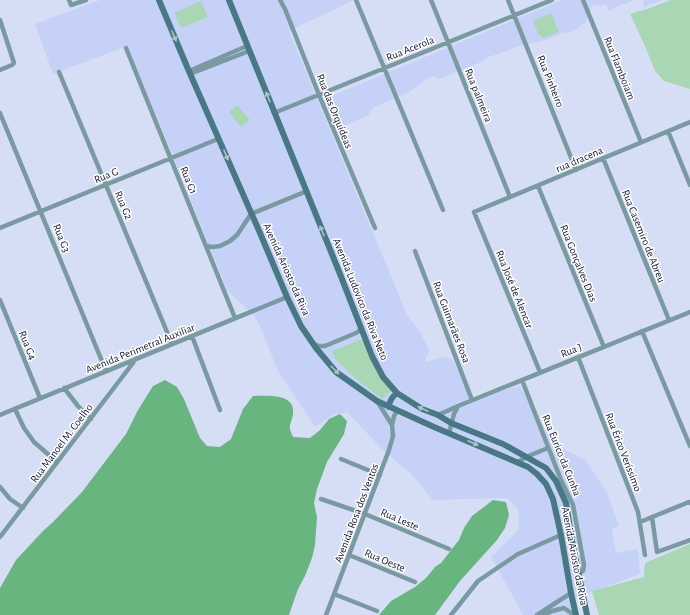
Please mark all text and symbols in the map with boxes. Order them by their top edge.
one-way arrow [171,30,177,42]
street label: Rua Acerola [385,34,436,63]
street label: Rua Flamboiam [602,35,637,102]
street label: Rua Pinheiro [535,54,566,109]
street label: Rua palmeira [463,67,494,124]
street label: Rua das Orquídeas [315,72,355,150]
one-way arrow [265,92,271,103]
street label: rua dracena [554,145,605,174]
one-way arrow [223,150,229,162]
street label: Rua G1 [178,165,199,196]
street label: Rua G [93,166,120,185]
street label: Rua Casemiro de Abreu [620,188,667,285]
street label: Rua G2 [113,189,134,221]
street label: Avenida Ariosto da Riva [261,221,312,317]
street label: Rua G3 [51,222,72,254]
street label: Rua Gonçalves Dias [558,223,599,303]
one-way arrow [319,224,325,236]
street label: Avenida Ludovico da Riva Neto [331,237,390,362]
street label: Rua José de Alencar [494,249,535,330]
street label: Rua Guimarães Rosa [431,280,472,365]
street label: Avenida Perimetral Auxiliar [84,321,197,375]
street label: Rua G4 [17,329,38,361]
street label: Rua J [559,341,583,360]
one-way arrow [330,365,340,374]
street label: Rua Manoel M. Coelho [28,402,95,485]
one-way arrow [417,406,429,412]
street label: Rua Érico Veríssimo [603,411,645,493]
street label: Rua Eurico da Cunha [540,413,583,497]
one-way arrow [468,441,480,447]
street label: Avenida Rosa dos Ventos [333,462,380,564]
street label: Avenida Ariosto da Riva [560,506,589,606]
street label: Rua Leste [379,507,421,532]
street label: Rua Oeste [363,547,407,574]

